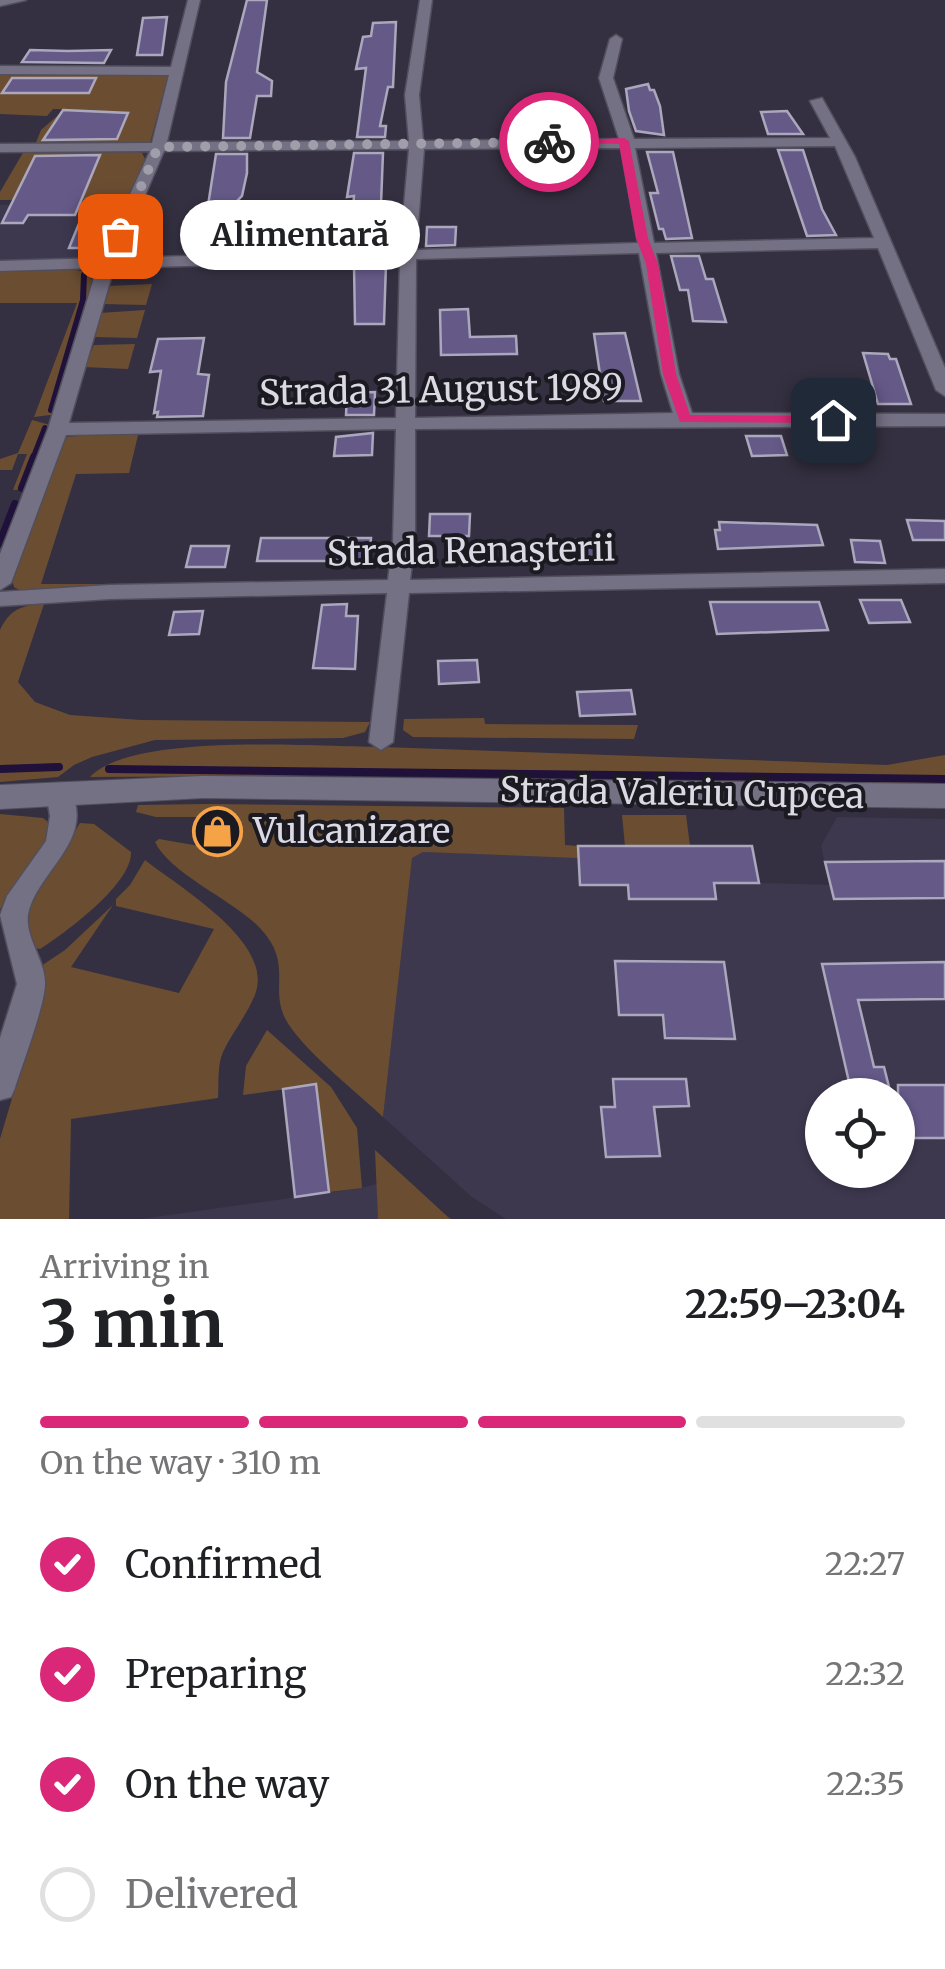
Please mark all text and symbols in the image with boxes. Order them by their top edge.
courier [499,92,599,192]
icon: bike [522,115,577,170]
pin [78,194,163,279]
callout: Alimentară [180,201,420,271]
icon: bag [93,209,148,264]
text: Alimentară [211,215,389,255]
street label: Strada 31 August 1989 [259,365,623,415]
pin [791,378,876,463]
icon: home [806,393,861,448]
street label: Strada Renaşterii [326,526,616,576]
street label: Strada Valeriu Cupcea [499,768,865,818]
shop icon: Vulcanizare [192,805,244,857]
place label: Vulcanizare [252,809,450,853]
map controls [805,1078,915,1188]
button: locate [805,1078,915,1188]
text: Arriving in [40,1247,209,1287]
text: 22:59–23:04 [685,1281,905,1328]
text: 3 min [40,1283,224,1365]
text: On the way · 310 m [40,1443,321,1483]
icon: check [40,1537,95,1592]
text: Confirmed [125,1541,322,1588]
text: 22:27 [825,1544,905,1584]
icon: check [40,1647,95,1702]
text: Preparing [125,1651,307,1698]
text: 22:32 [825,1654,905,1694]
icon: check [40,1757,95,1812]
text: On the way [125,1761,329,1808]
text: 22:35 [826,1764,905,1804]
text: Delivered [125,1871,298,1918]

